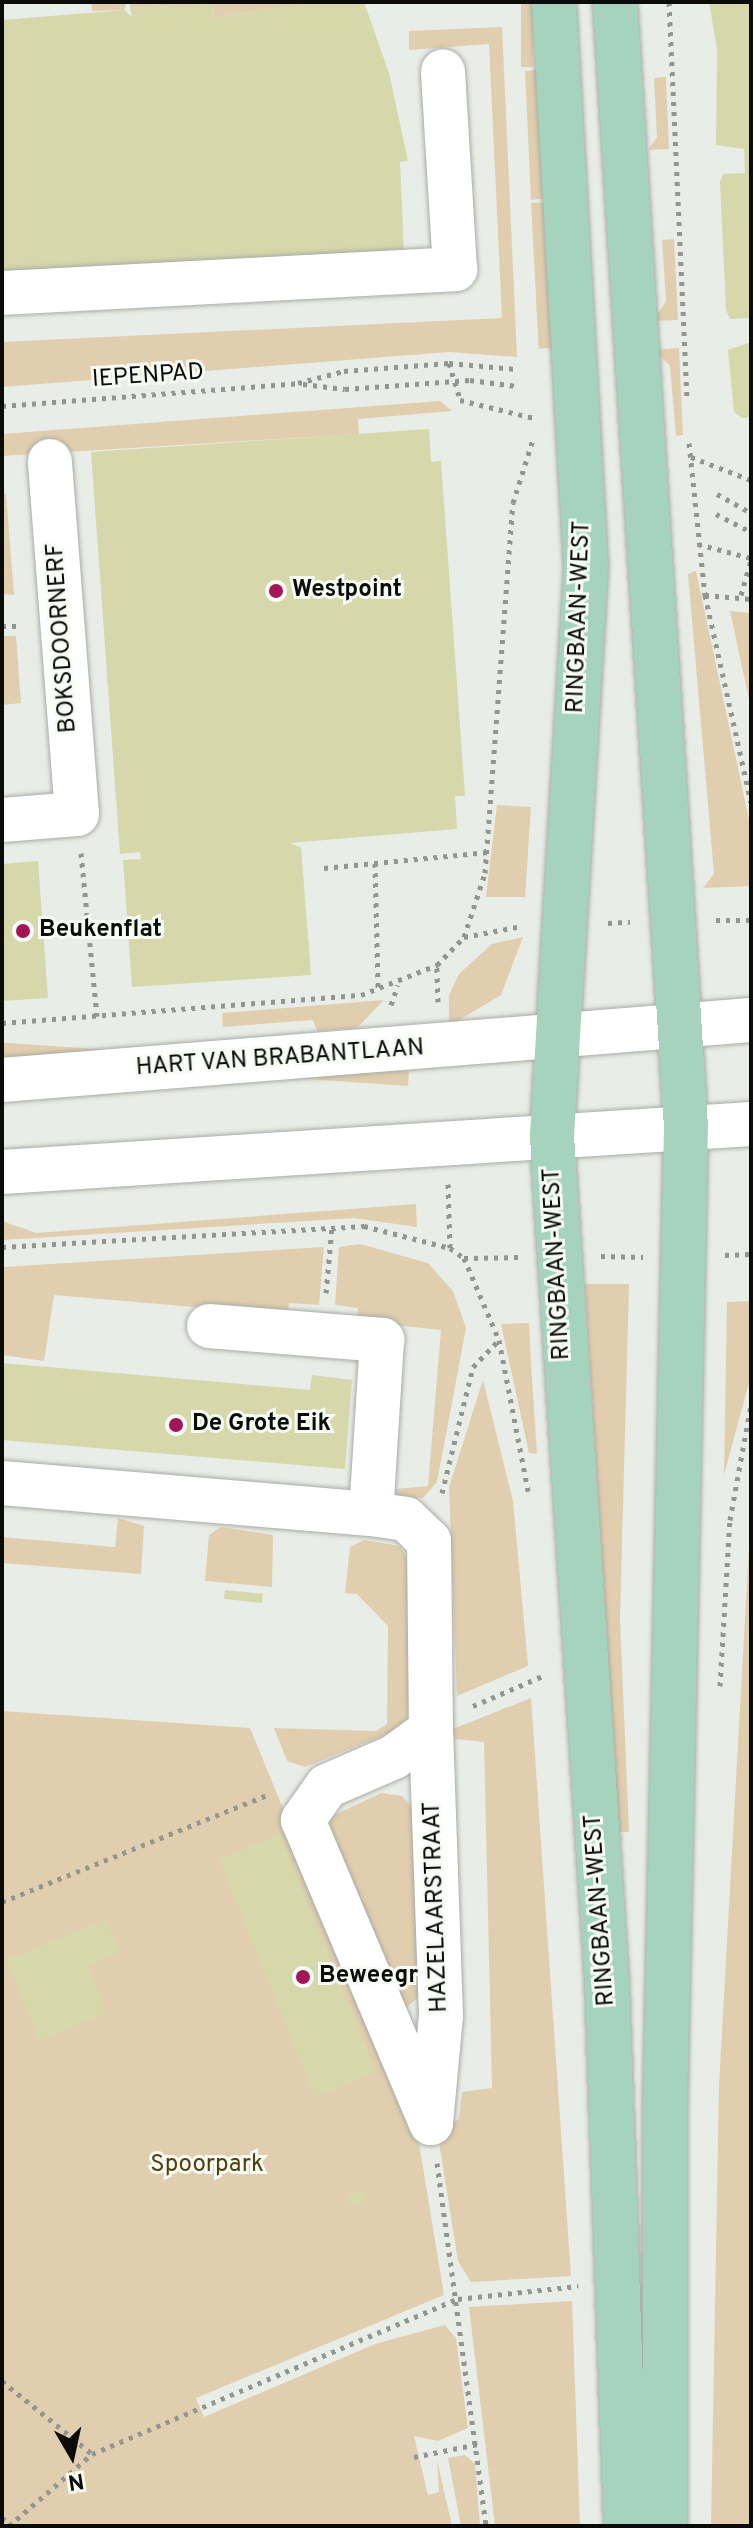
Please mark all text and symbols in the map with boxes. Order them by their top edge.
street label: IEPENPAD [91,359,205,395]
street label: RINGBAAN-WEST [562,520,598,714]
street label: BOKSDOORNERF [42,542,84,734]
place label: Westpoint [292,577,402,605]
marker: Westpoint [267,582,285,600]
place label: Beukenflat [39,917,162,945]
marker: Beukenflat [14,922,32,940]
street label: HART VAN BRABANTLAAN [134,1034,426,1084]
street label: RINGBAAN-WEST [539,1167,577,1361]
place label: De Grote Eik [192,1411,331,1439]
marker: De Grote Eik [167,1416,185,1434]
street label: HAZELAARSTRAAT [419,1801,455,2013]
street label: RINGBAAN-WEST [580,1813,622,2007]
place label: Beweegr [319,1963,418,1991]
marker: Beweegr [294,1968,312,1986]
park label: Spoorpark [150,2152,264,2180]
north arrow [32,2416,112,2496]
text: N [66,2466,86,2495]

